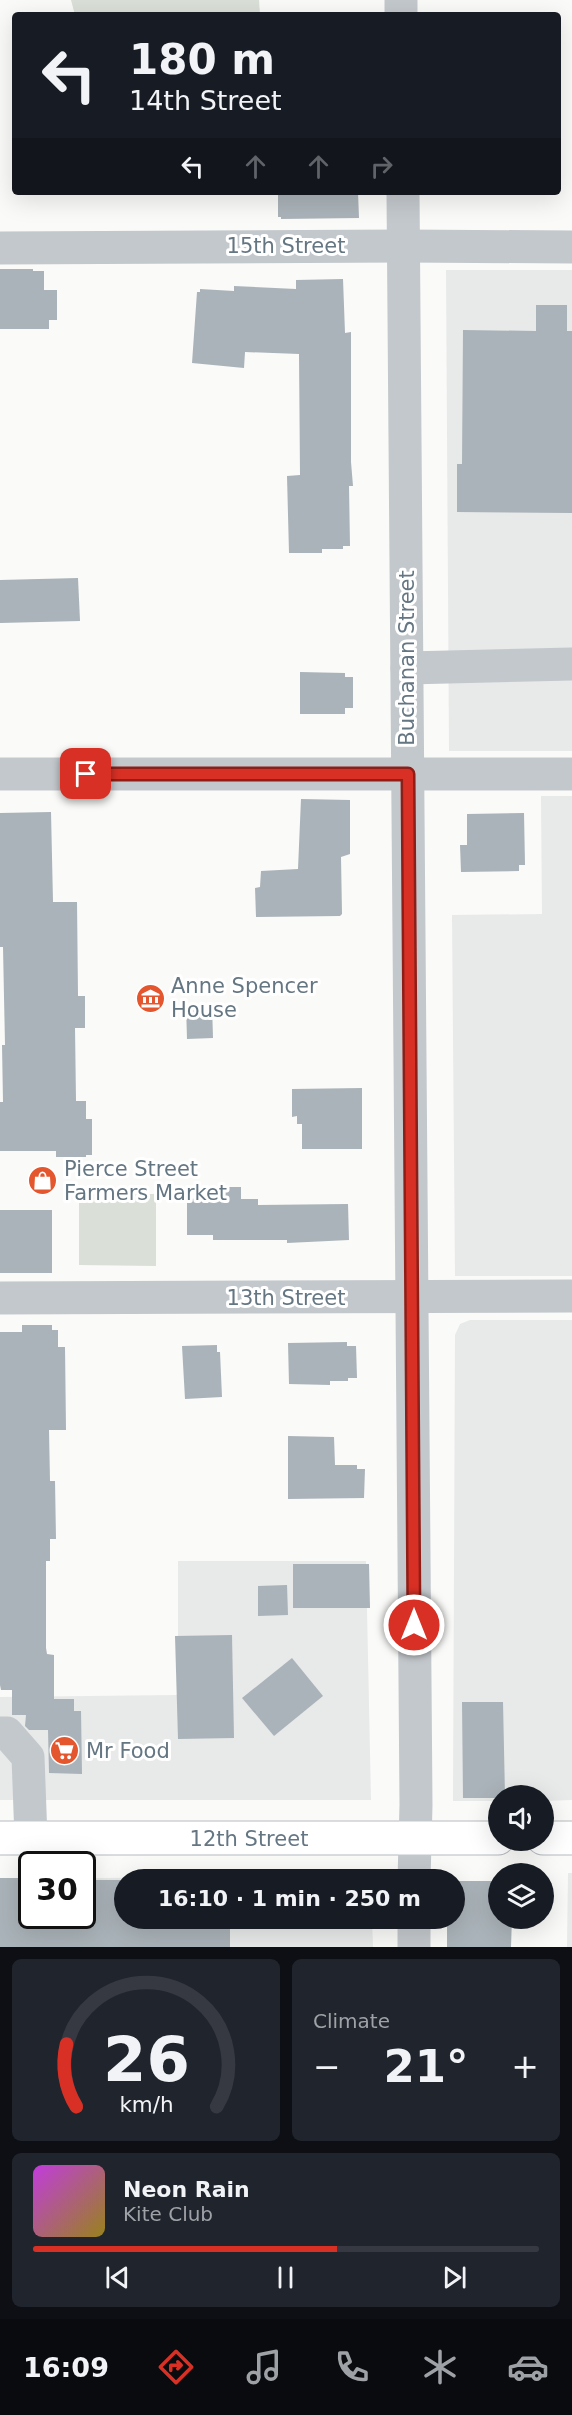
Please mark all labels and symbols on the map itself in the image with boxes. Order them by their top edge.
street label: 15th Street [227,234,345,258]
street label: Buchanan Street [395,570,419,746]
pin [60,748,111,799]
place label: Anne Spencer House [171,974,318,1022]
museum icon: Anne Spencer House [134,982,166,1014]
place label: Pierce Street Farmers Market [64,1157,227,1205]
shop icon: Pierce Street Farmers Market [27,1165,59,1197]
street label: 13th Street [227,1286,345,1310]
position arrow [382,1593,446,1657]
supermarket icon: Mr Food [49,1735,81,1767]
place label: Mr Food [86,1739,170,1763]
street label: 12th Street [190,1827,308,1851]
speed limit sign: 30 [18,1851,96,1929]

